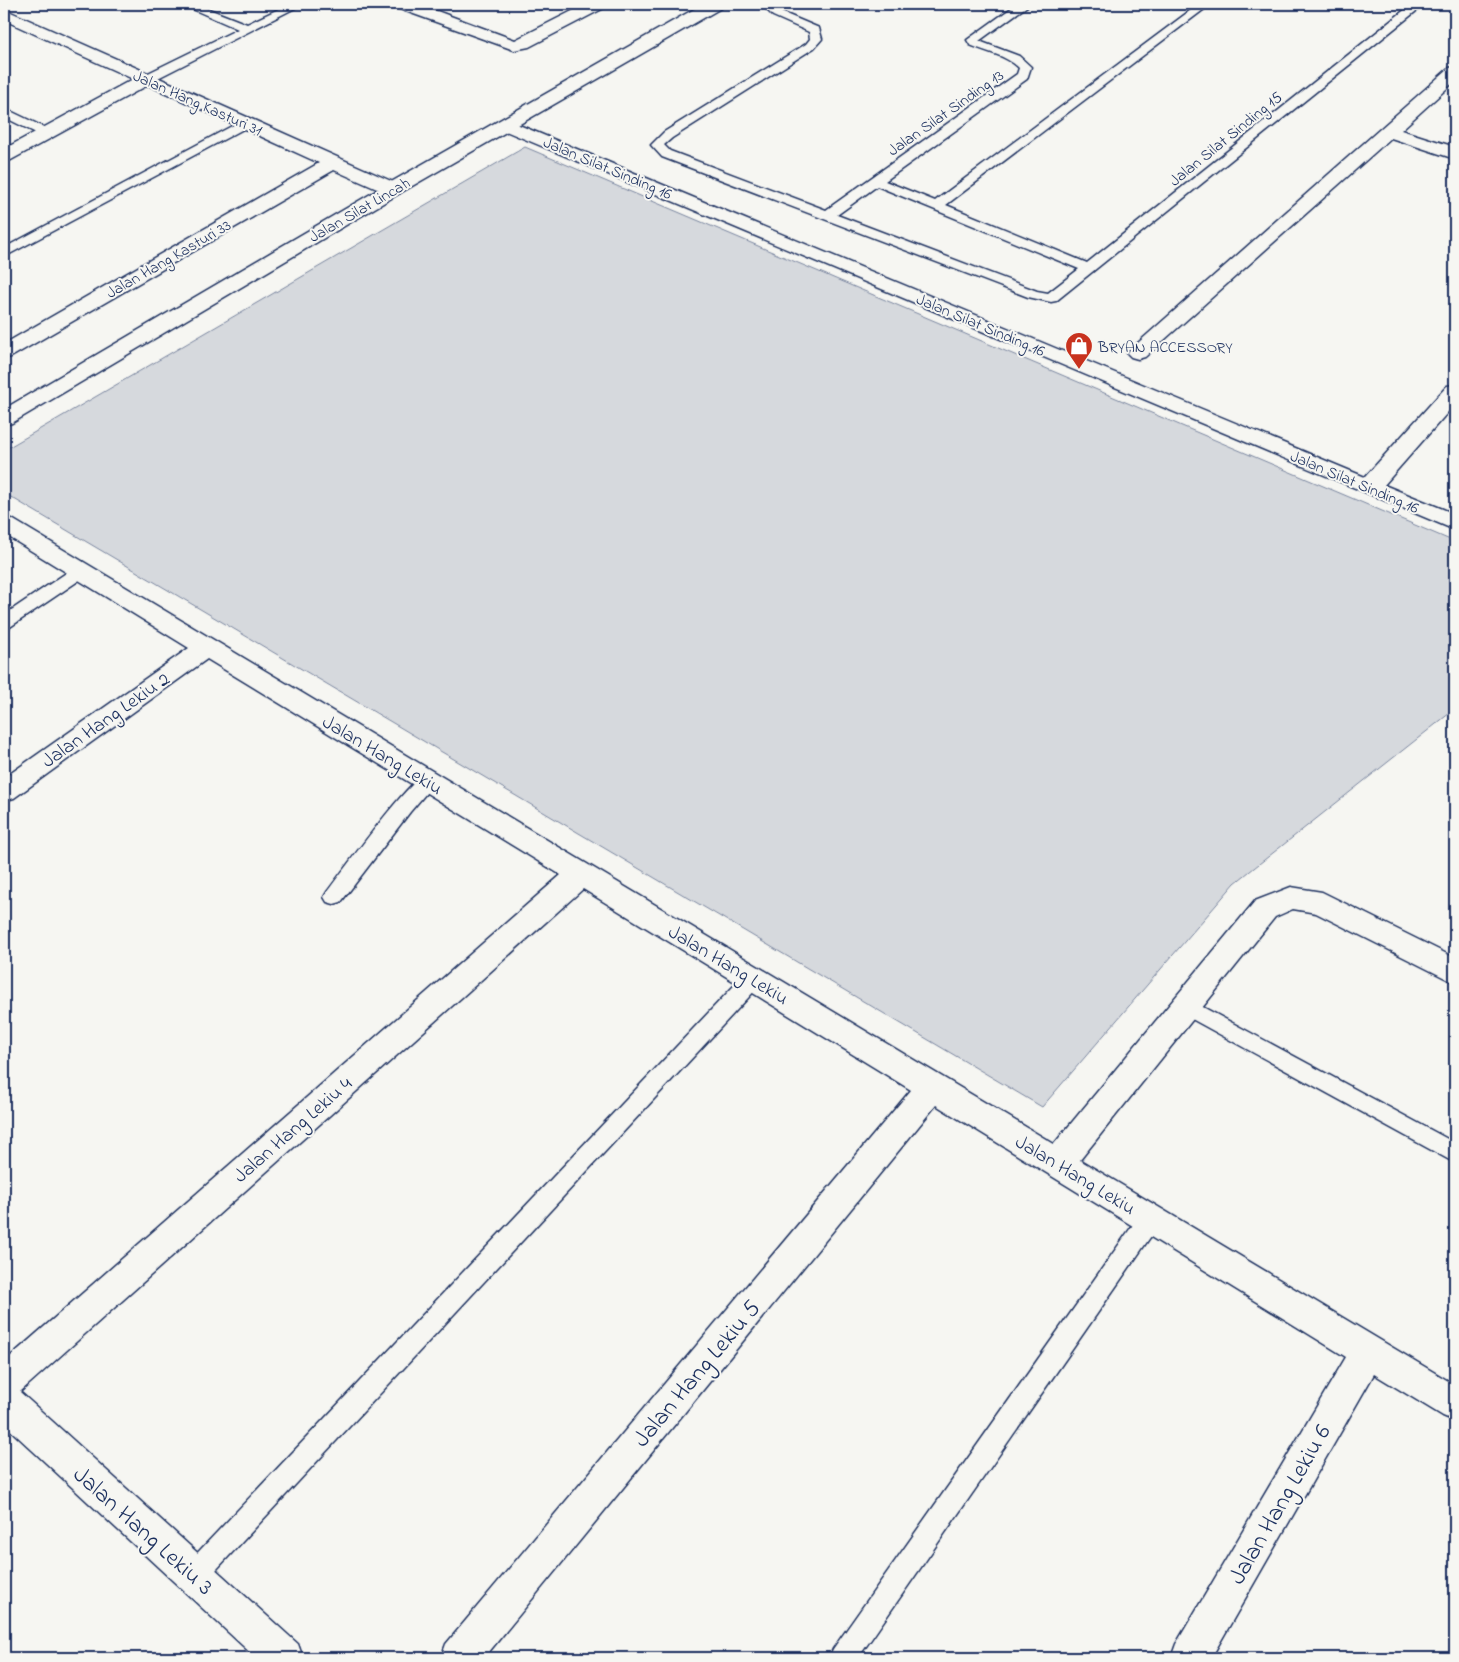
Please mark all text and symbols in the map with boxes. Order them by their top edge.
street label: Jalan Silat Sinding 13 [883,64,1009,163]
street label: Jalan Hang Kasturi 31 [129,65,266,143]
street label: Jalan Silat Sinding 15 [1164,86,1288,193]
street label: Jalan Silat Sinding 16 [539,131,675,207]
street label: Jalan Silat Lincah [305,172,415,250]
street label: Jalan Hang Kasturi 33 [102,214,236,305]
street label: Jalan Silat Sinding 16 [912,288,1048,364]
shop icon: BRYAN ACCESSORY [1064,331,1094,370]
place label: BRYAN ACCESSORY [1097,336,1233,360]
street label: Jalan Silat Sinding 16 [1286,445,1422,521]
street label: Jalan Hang Lekiu 2 [36,666,177,777]
street label: Jalan Hang Lekiu [315,709,447,804]
street label: Jalan Hang Lekiu [661,919,793,1014]
street label: Jalan Hang Lekiu 4 [228,1071,360,1192]
street label: Jalan Hang Lekiu [1008,1129,1140,1224]
street label: Jalan Hang Lekiu 5 [626,1293,770,1456]
street label: Jalan Hang Lekiu 6 [1221,1418,1341,1592]
street label: Jalan Hang Lekiu 3 [64,1459,221,1605]

